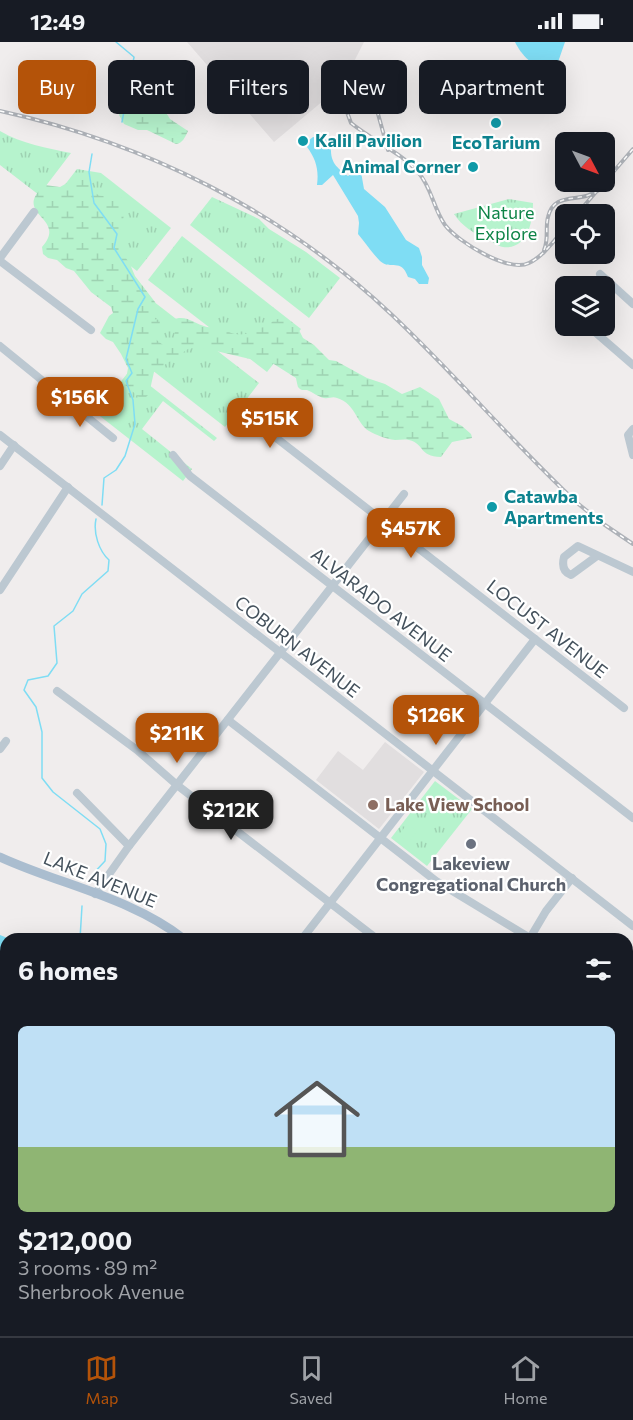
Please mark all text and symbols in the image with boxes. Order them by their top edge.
text: 12:49 [30,8,85,35]
chip: Buy [18,60,96,114]
chip: Rent [108,60,195,114]
chip: Filters [207,60,309,114]
chip: New [321,60,407,114]
chip: Apartment [419,60,566,114]
marker: EcoTarium [489,116,503,130]
place label: Kalil Pavilion [315,129,422,151]
place label: EcoTarium [452,131,540,153]
north arrow [555,132,615,192]
map controls [555,132,615,336]
marker: Kalil Pavilion [296,134,310,148]
place label: Animal Corner [341,155,462,177]
marker: Animal Corner [466,160,480,174]
park label: Nature Explore [475,201,537,244]
button: locate [555,204,615,264]
button: layers [555,276,615,336]
pin: $156K [38,377,122,428]
text: $156K [51,384,109,408]
pin: $515K [228,398,312,449]
text: $515K [241,405,299,429]
place label: Catawba Apartments [504,485,604,528]
marker: Catawba Apartments [485,500,499,514]
pin: $457K [369,508,453,559]
text: $457K [381,515,441,539]
street label: ALVARADO AVENUE [307,543,456,666]
street label: LOCUST AVENUE [483,574,612,682]
street label: COBURN AVENUE [231,591,364,702]
pin: $126K [394,695,478,746]
text: $126K [407,702,465,726]
pin: $211K [135,713,219,764]
text: $211K [150,720,204,744]
pin: $212K [189,790,273,841]
place label: Lake View School [385,793,529,815]
text: $212K [202,797,260,821]
marker: Lake View School [366,798,380,812]
marker: Lakeview Congregational Church [464,837,478,851]
street label: LAKE AVENUE [40,846,160,912]
place label: Lakeview Congregational Church [376,852,566,895]
icon: filters [582,953,615,986]
text: 6 homes [18,954,118,985]
icon: home [263,1065,371,1173]
text: $212,000 [18,1224,132,1255]
text: 3 rooms · 89 m² [18,1255,157,1279]
text: Sherbrook Avenue [18,1279,184,1303]
tab: Map [85,1352,118,1407]
tab: Saved [289,1352,333,1407]
tab: Home [504,1352,548,1407]

